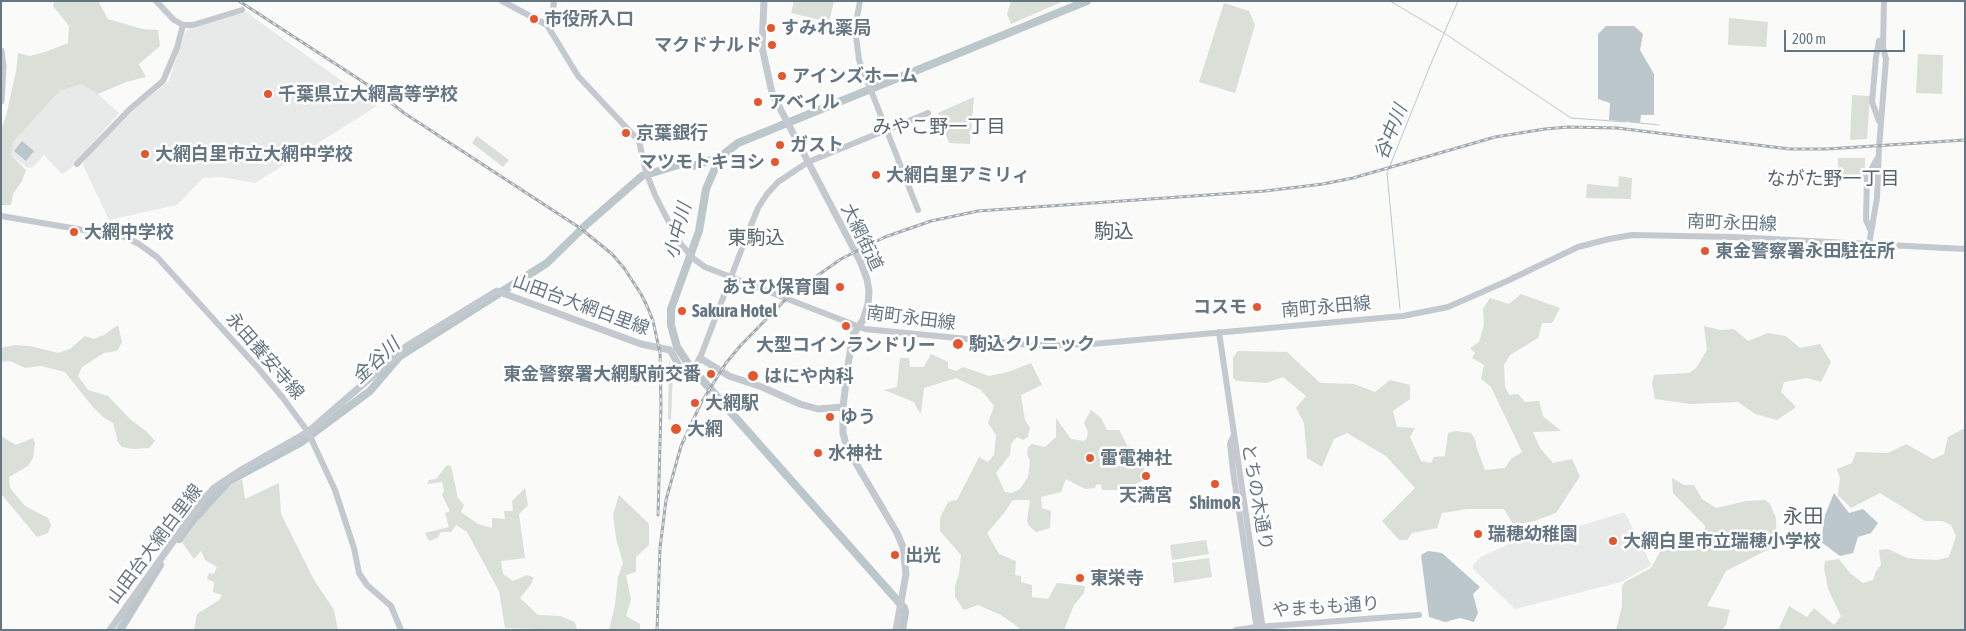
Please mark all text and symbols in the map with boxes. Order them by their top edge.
place label: 市役所入口 [544,8,634,30]
marker: 市役所入口 [528,13,540,25]
place label: すみれ薬局 [781,17,871,39]
scale bar [1786,20,1907,52]
marker: すみれ薬局 [765,22,777,34]
text: 200 m [1792,30,1826,47]
place label: マクドナルド [654,34,762,56]
marker: マクドナルド [766,39,778,51]
place label: アインズホーム [792,65,918,87]
marker: アインズホーム [776,70,788,82]
place label: 千葉県立大網高等学校 [278,83,458,105]
marker: 千葉県立大網高等学校 [262,88,274,100]
place label: アベイル [768,91,840,113]
marker: アベイル [752,96,764,108]
water label: 谷中川 [1370,101,1412,163]
district label: みやこ野一丁目 [873,116,1005,138]
place label: 京葉銀行 [636,122,708,144]
marker: 京葉銀行 [620,127,632,139]
place label: ガスト [790,134,844,156]
marker: ガスト [774,139,786,151]
place label: 大網白里市立大網中学校 [155,143,353,165]
marker: 大網白里市立大網中学校 [139,148,151,160]
place label: マツモトキヨシ [639,151,765,173]
marker: マツモトキヨシ [769,156,781,168]
place label: 大網白里アミリィ [886,164,1030,186]
district label: ながた野一丁目 [1767,168,1899,190]
marker: 大網白里アミリィ [870,169,882,181]
street label: 大網街道 [837,200,887,274]
water label: 小中川 [660,201,696,261]
street label: 南町永田線 [1687,211,1777,235]
district label: 駒込 [1094,220,1134,244]
place label: 大網中学校 [84,221,174,243]
marker: 大網中学校 [68,226,80,238]
district label: 東駒込 [728,227,784,249]
place label: 東金警察署永田駐在所 [1715,240,1895,262]
marker: 東金警察署永田駐在所 [1699,245,1711,257]
street label: 山田台大網白里線 [510,270,652,340]
place label: あさひ保育園 [722,276,830,298]
marker: あさひ保育園 [834,281,846,293]
street label: 南町永田線 [1280,292,1372,322]
place label: コスモ [1193,296,1247,318]
place label: Sakura Hotel [692,300,777,322]
marker: コスモ [1251,301,1263,313]
street label: 南町永田線 [865,302,957,334]
marker: Sakura Hotel [676,305,688,317]
street label: 永田養安寺線 [221,308,309,404]
marker: 大型コインランドリー [840,320,852,332]
water label: 金谷川 [347,333,405,389]
place label: 駒込クリニック [969,333,1095,355]
place label: 大型コインランドリー [756,334,936,356]
marker: 駒込クリニック [951,337,965,351]
place label: 東金警察署大網駅前交番 [503,363,701,385]
place label: はにや内科 [764,365,854,387]
marker: 東金警察署大網駅前交番 [705,368,717,380]
marker: はにや内科 [746,369,760,383]
place label: 大網駅 [705,392,759,414]
marker: 大網駅 [689,397,701,409]
place label: ゆう [840,406,876,428]
marker: ゆう [824,411,836,423]
place label: 大網 [687,418,723,440]
marker: 大網 [669,422,683,436]
place label: 水神社 [828,442,882,464]
street label: とちの木通り [1237,442,1277,552]
marker: 水神社 [812,447,824,459]
place label: 雷電神社 [1100,447,1172,469]
marker: 雷電神社 [1084,452,1096,464]
marker: 天満宮 [1140,470,1152,482]
marker: ShimoR [1209,478,1221,490]
street label: 山田台大網白里線 [103,480,207,608]
place label: 天満宮 [1119,484,1173,506]
place label: ShimoR [1190,492,1240,514]
district label: 永田 [1783,505,1823,529]
place label: 瑞穂幼稚園 [1488,523,1578,545]
marker: 瑞穂幼稚園 [1472,528,1484,540]
place label: 大網白里市立瑞穂小学校 [1623,530,1821,552]
marker: 大網白里市立瑞穂小学校 [1607,535,1619,547]
place label: 出光 [905,544,941,566]
marker: 出光 [889,549,901,561]
place label: 東栄寺 [1090,567,1144,589]
marker: 東栄寺 [1074,572,1086,584]
street label: やまもも通り [1271,592,1381,622]

